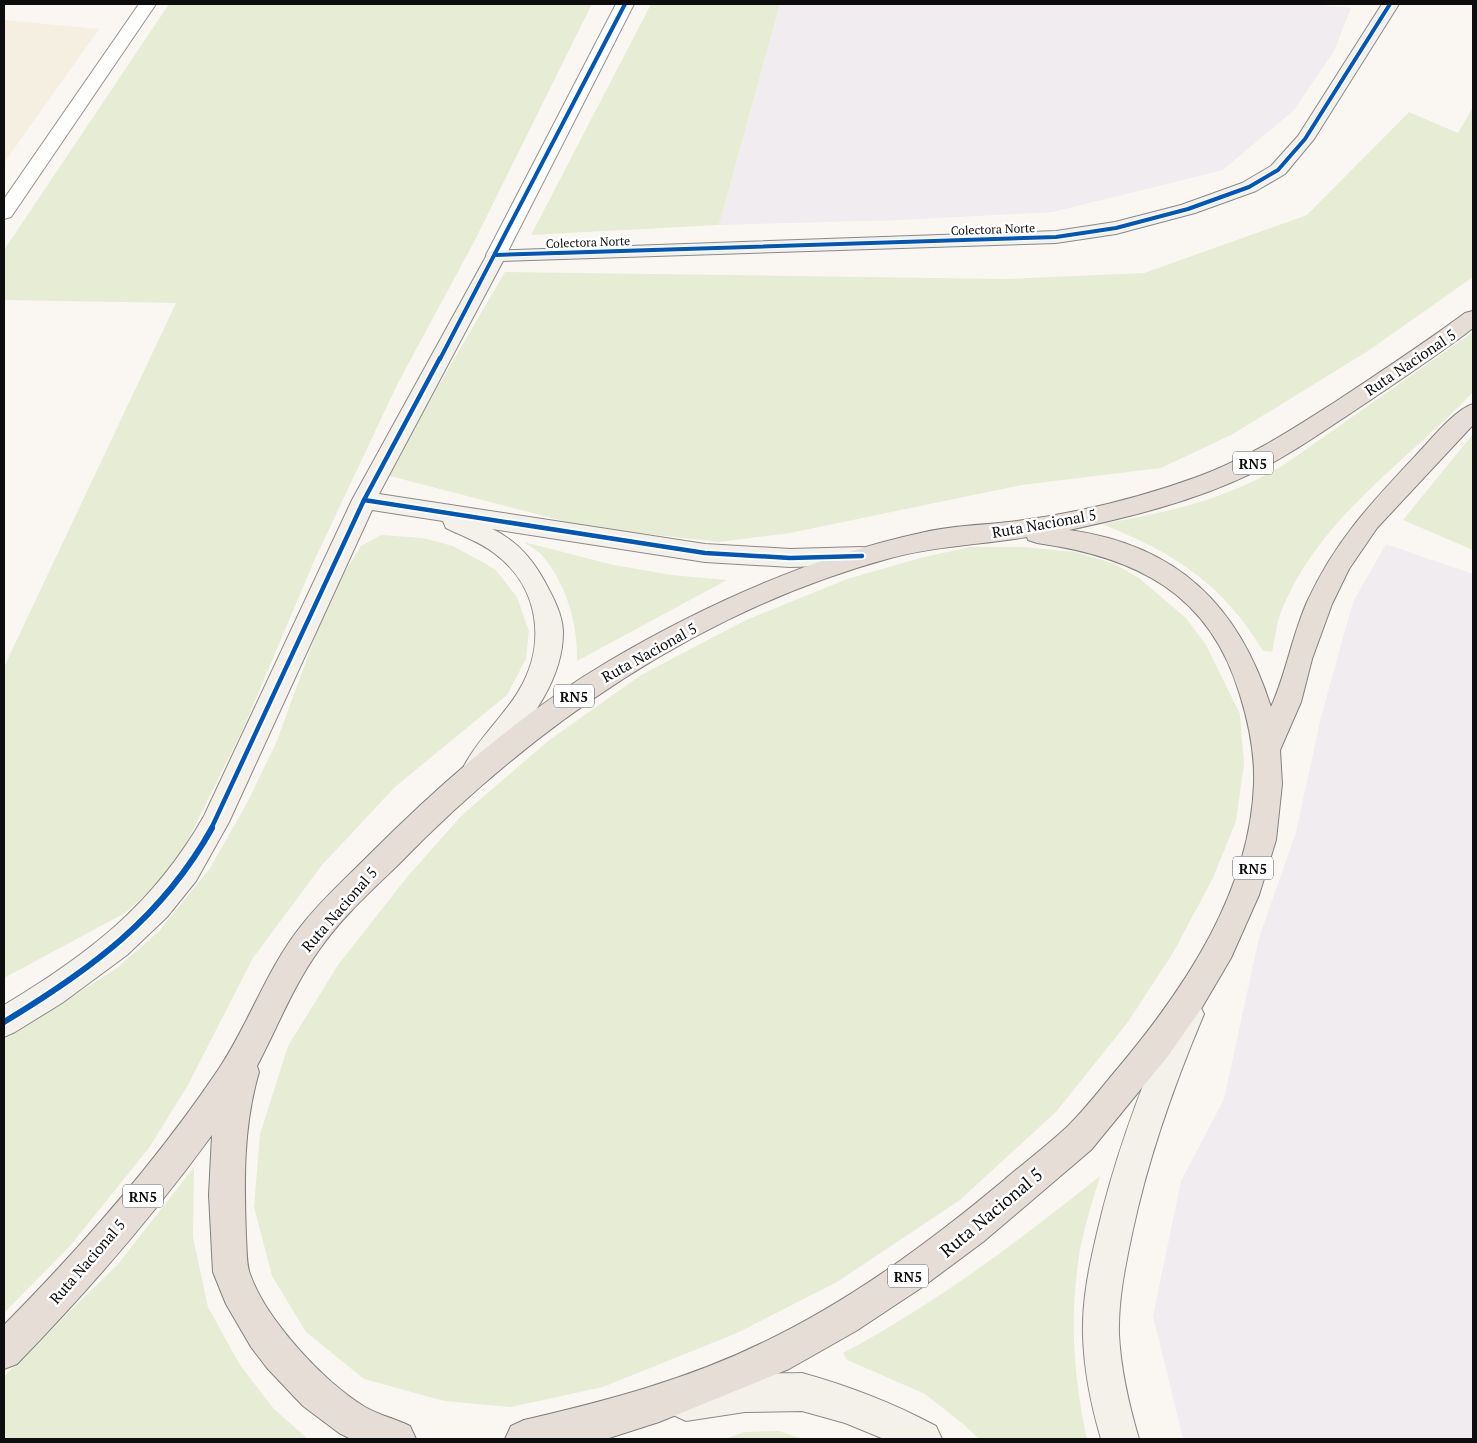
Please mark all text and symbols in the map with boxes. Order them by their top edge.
street label: Colectora Norte [951,220,1035,238]
street label: Colectora Norte [546,233,630,251]
street label: Ruta Nacional 5 [1360,324,1460,400]
road number: RN5 [1233,452,1273,474]
street label: Ruta Nacional 5 [990,504,1098,542]
street label: Ruta Nacional 5 [598,618,700,686]
road number: RN5 [554,684,594,708]
road number: RN5 [1233,856,1273,880]
street label: Ruta Nacional 5 [297,862,381,956]
street label: Ruta Nacional 5 [935,1162,1047,1262]
road number: RN5 [123,1184,163,1208]
street label: Ruta Nacional 5 [45,1214,129,1308]
road number: RN5 [888,1264,928,1288]

